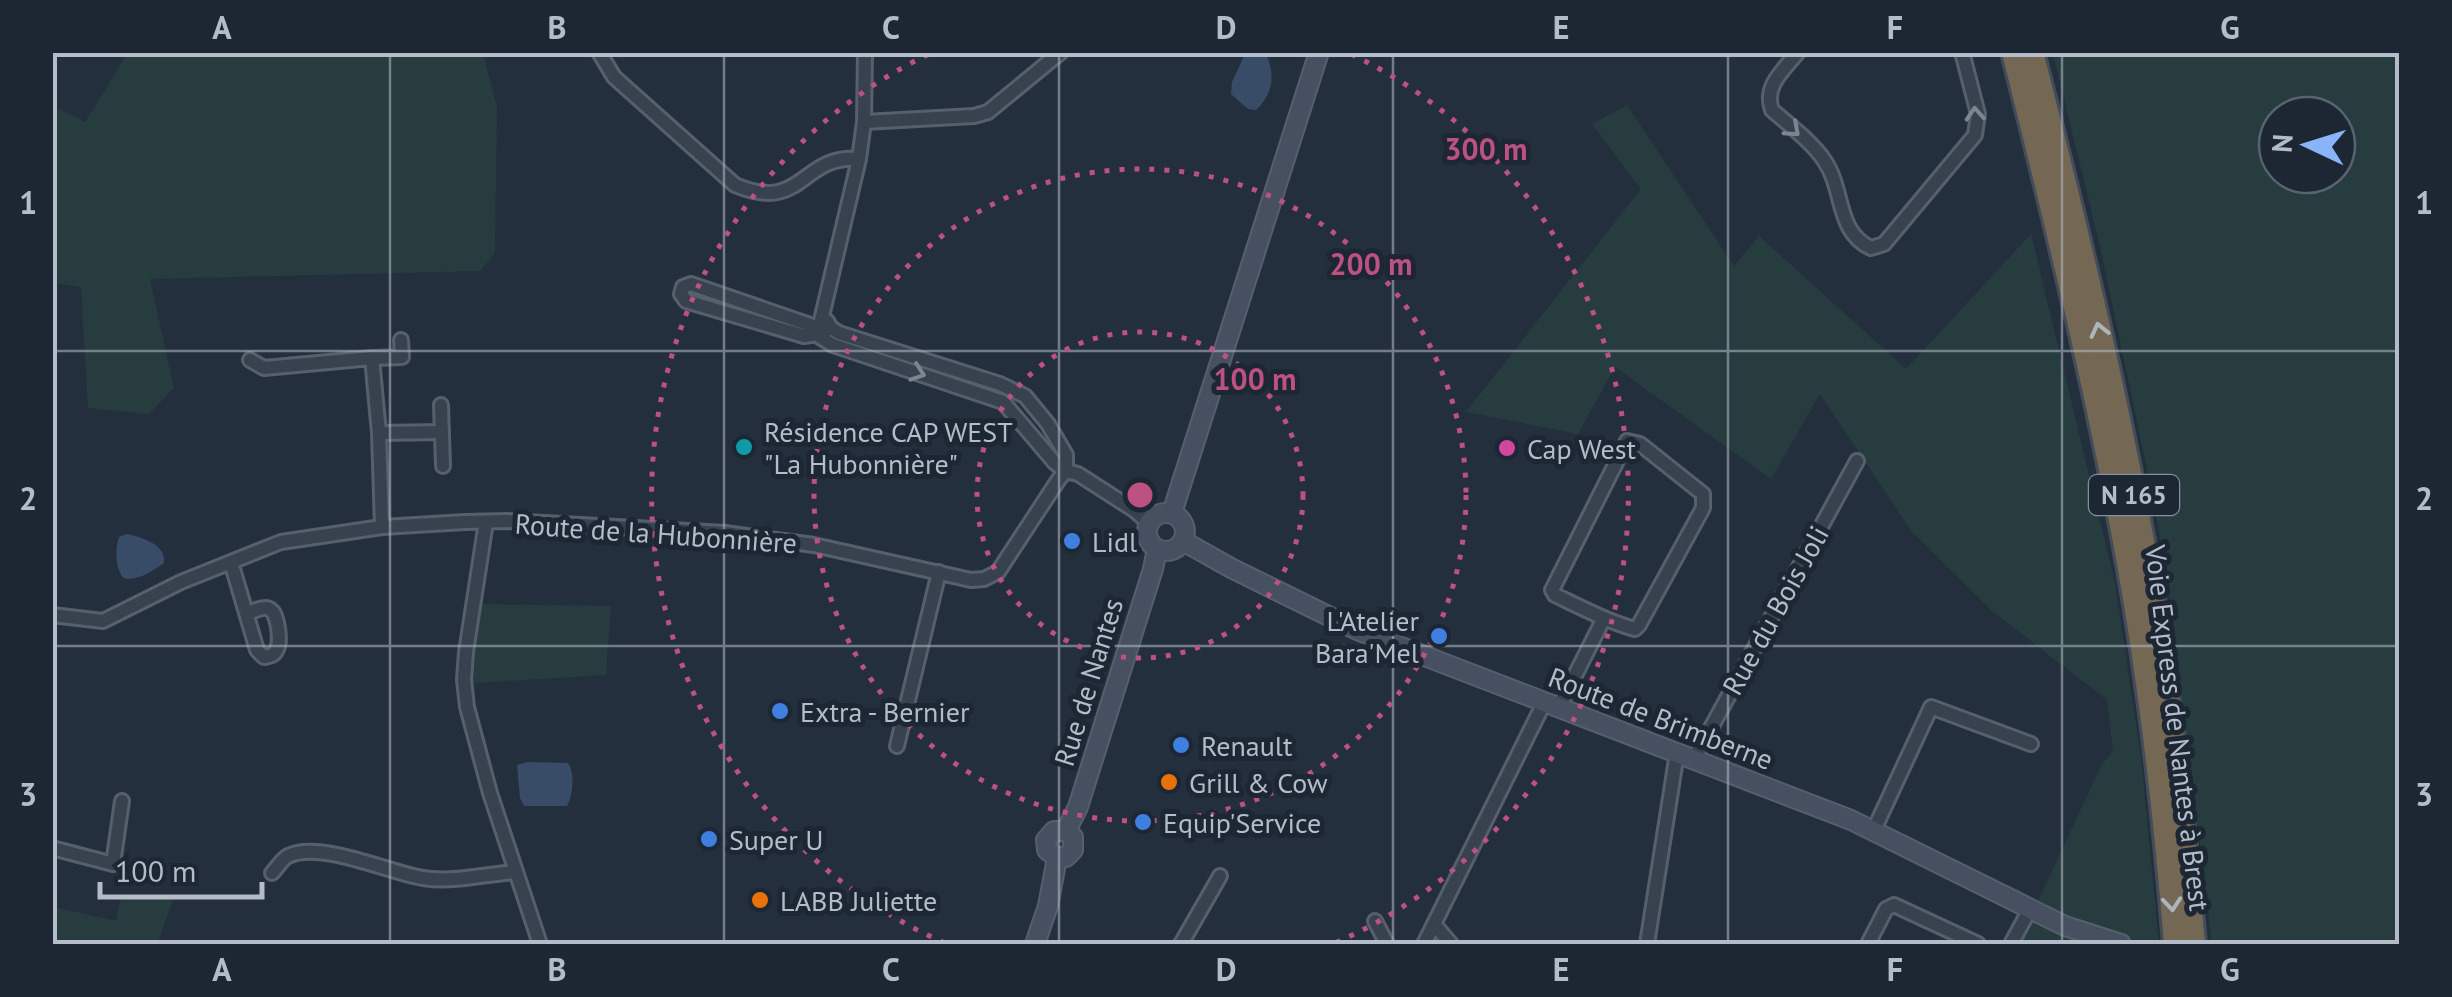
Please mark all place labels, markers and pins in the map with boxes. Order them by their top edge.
place label: Résidence CAP WEST "La Hubonnière" [764,413,1013,482]
place label: Cap West [1527,430,1637,467]
marker: Résidence CAP WEST "La Hubonnière" [733,436,755,458]
marker: Cap West [1496,437,1518,459]
centre of rings [1122,477,1158,513]
place label: Lidl [1092,523,1137,560]
marker: Lidl [1061,530,1083,552]
place label: L'Atelier Bara'Mel [1315,602,1419,671]
marker: L'Atelier Bara'Mel [1428,625,1450,647]
place label: Extra - Bernier [800,693,970,730]
marker: Extra - Bernier [769,700,791,722]
place label: Renault [1201,727,1293,764]
marker: Renault [1170,734,1192,756]
place label: Grill & Cow [1189,764,1328,801]
marker: Grill & Cow [1158,771,1180,793]
place label: Equip'Service [1163,804,1321,841]
marker: Equip'Service [1132,811,1154,833]
place label: Super U [729,821,824,858]
marker: Super U [698,828,720,850]
place label: LABB Juliette [780,882,937,919]
marker: LABB Juliette [749,889,771,911]

